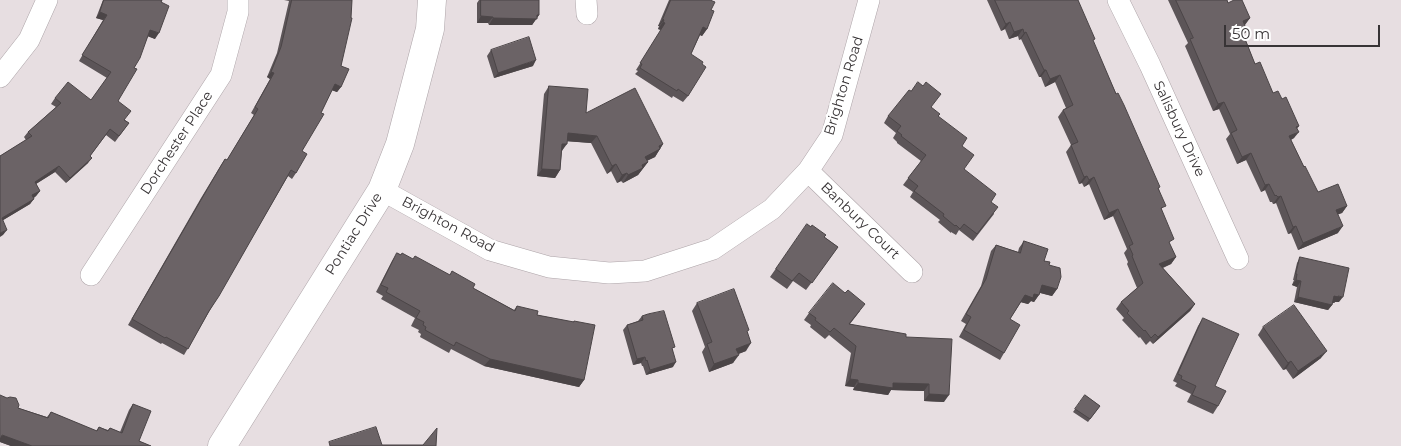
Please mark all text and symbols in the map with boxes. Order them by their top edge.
scale bar [1226,15,1382,47]
text: 50 m [1232,24,1270,43]
street label: Brighton Road [821,34,867,138]
street label: Salisbury Drive [1149,79,1209,179]
street label: Dorchester Place [137,88,217,198]
street label: Banbury Court [817,179,903,263]
street label: Pontiac Drive [322,190,386,278]
street label: Brighton Road [399,193,497,257]

